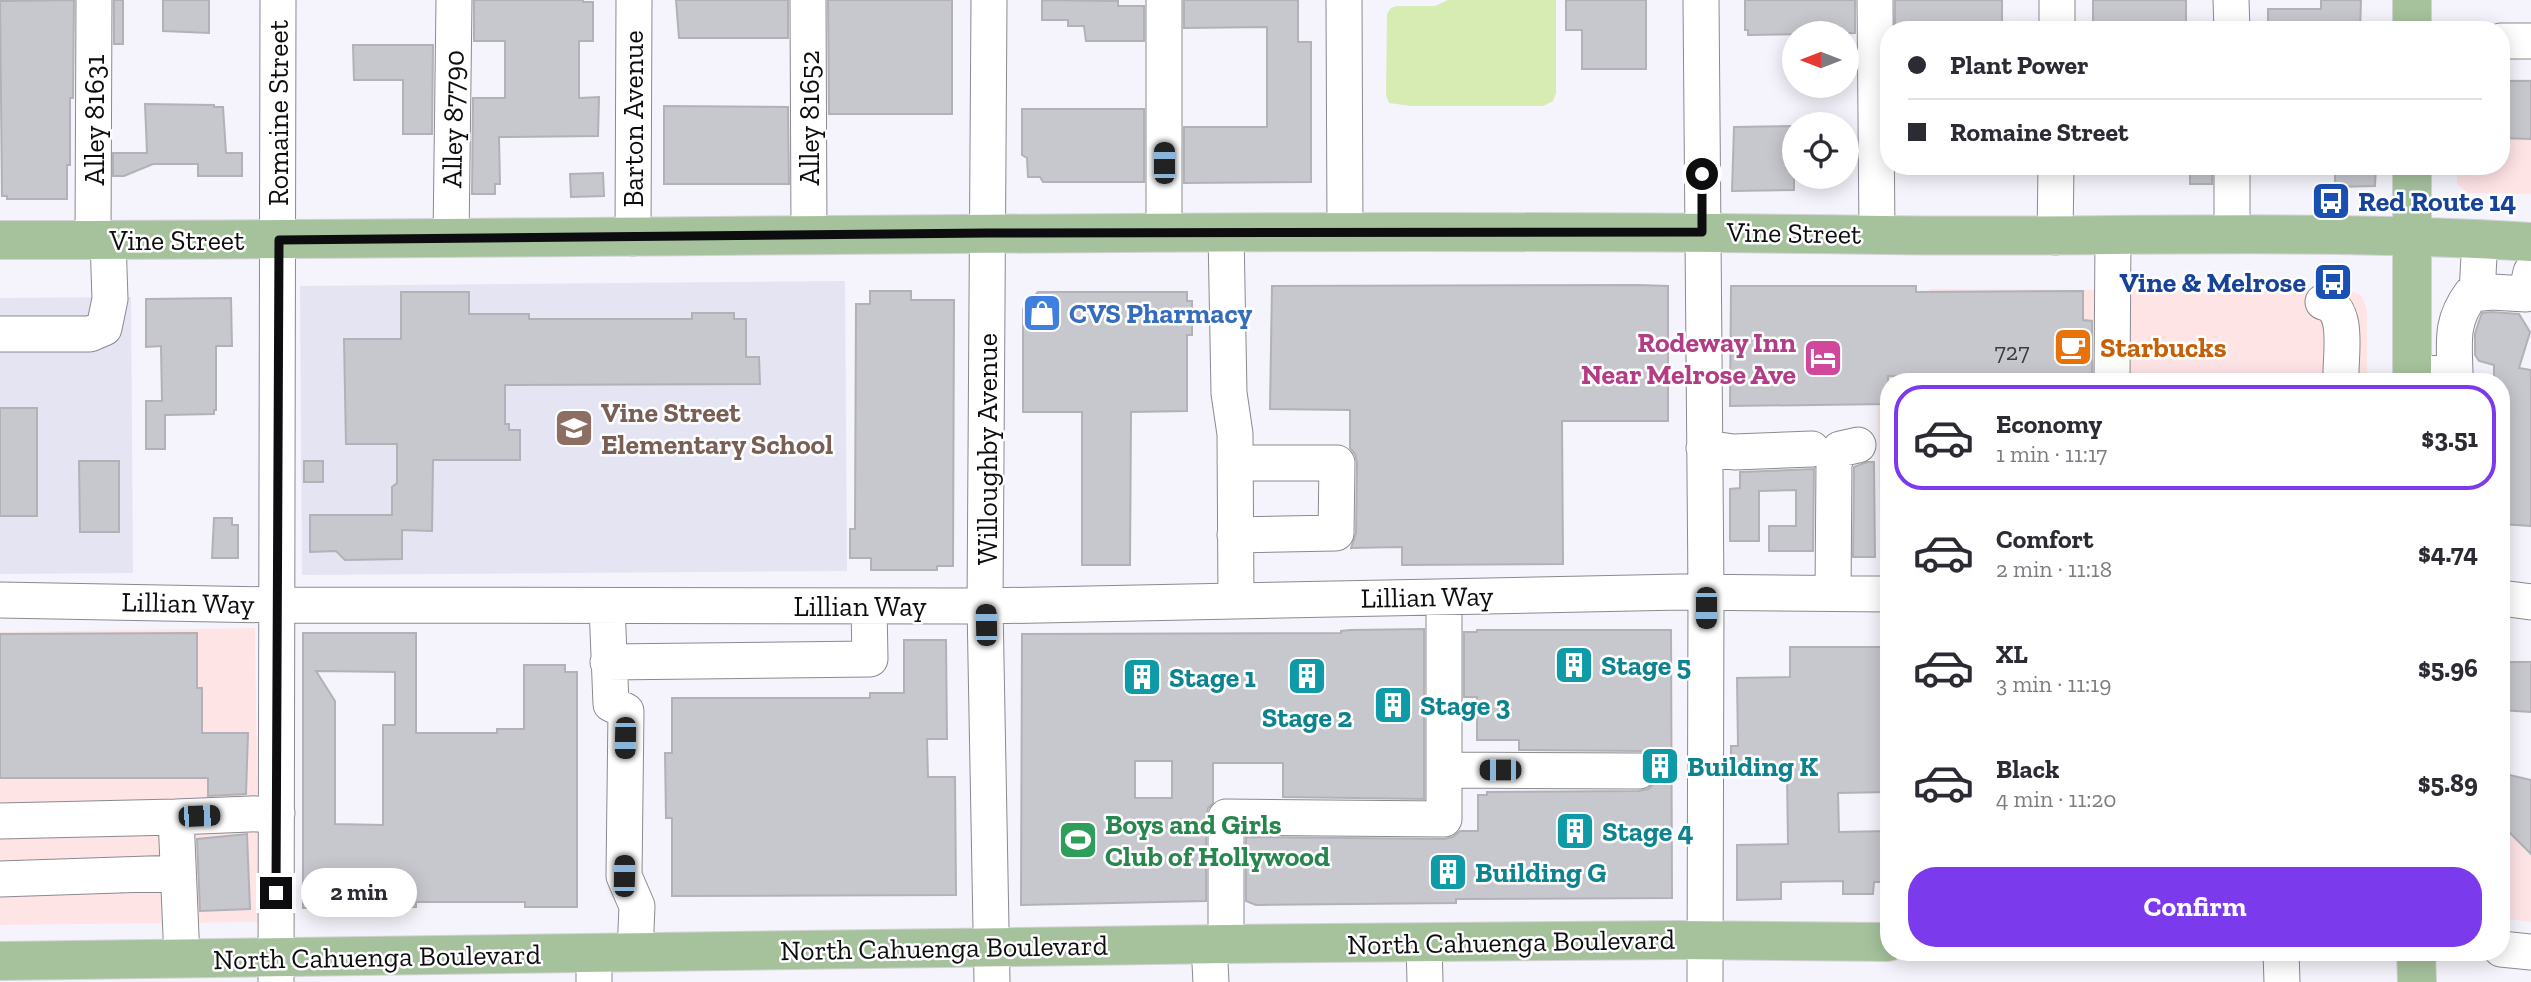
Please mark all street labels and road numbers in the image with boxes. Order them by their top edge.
street label: Romaine Street [262,19,295,206]
street label: Barton Avenue [617,30,650,208]
street label: Alley 87790 [435,50,471,188]
street label: Alley 81652 [793,50,826,186]
street label: Alley 81631 [78,54,111,185]
street label: Vine Street [1725,215,1862,251]
street label: Vine Street [109,224,245,257]
street label: Willoughby Avenue [971,333,1004,565]
street label: Lillian Way [1360,579,1494,615]
street label: Lillian Way [121,585,255,621]
street label: Lillian Way [793,590,927,623]
street label: North Cahuenga Boulevard [1347,923,1675,961]
street label: North Cahuenga Boulevard [780,929,1108,967]
street label: North Cahuenga Boulevard [213,938,541,976]

